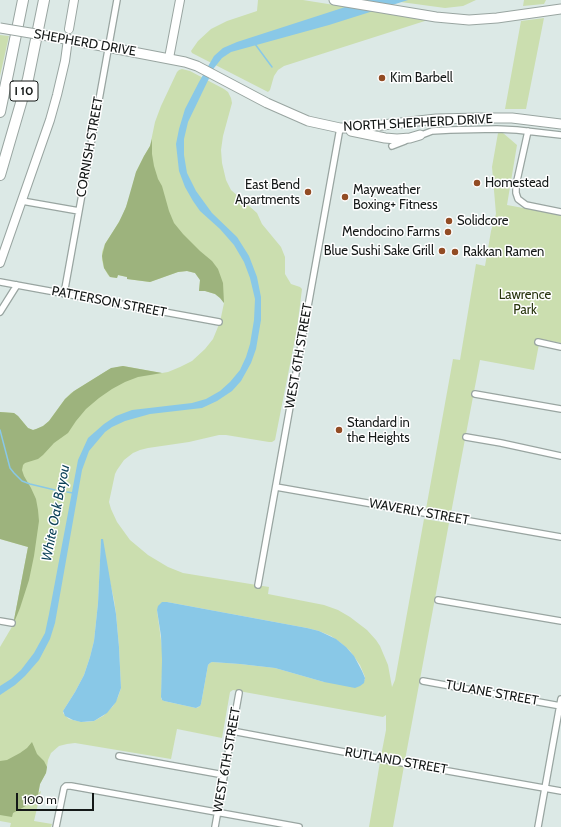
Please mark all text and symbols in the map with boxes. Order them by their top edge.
street label: SHEPHERD DRIVE [33,26,137,60]
place label: Kim Barbell [390,70,453,86]
marker: Kim Barbell [377,73,387,83]
road number: I 10 [10,81,38,101]
street label: CORNISH STREET [74,96,106,198]
street label: NORTH SHEPHERD DRIVE [343,111,493,135]
place label: Homestead [485,175,549,191]
place label: East Bend Apartments [235,177,300,208]
marker: Homestead [472,178,482,188]
place label: Mayweather Boxing+ Fitness [353,182,438,213]
marker: East Bend Apartments [303,187,313,197]
marker: Mayweather Boxing+ Fitness [340,192,350,202]
place label: Solidcore [457,213,508,229]
marker: Solidcore [444,216,454,226]
place label: Mendocino Farms [342,224,440,240]
marker: Mendocino Farms [443,227,453,237]
place label: Blue Sushi Sake Grill [324,243,434,259]
place label: Rakkan Ramen [463,244,544,260]
marker: Blue Sushi Sake Grill [437,246,447,256]
marker: Rakkan Ramen [450,247,460,257]
street label: PATTERSON STREET [50,283,168,321]
park label: Lawrence Park [499,287,551,318]
street label: WEST 6TH STREET [282,302,316,410]
place label: Standard in the Heights [347,415,410,446]
marker: Standard in the Heights [334,425,344,435]
water label: White Oak Bayou [38,463,74,563]
street label: WAVERLY STREET [368,496,470,528]
street label: TULANE STREET [444,677,540,709]
street label: WEST 6TH STREET [210,706,244,814]
street label: RUTLAND STREET [343,744,449,778]
scale bar [18,785,96,811]
text: 100 m [23,792,57,807]

